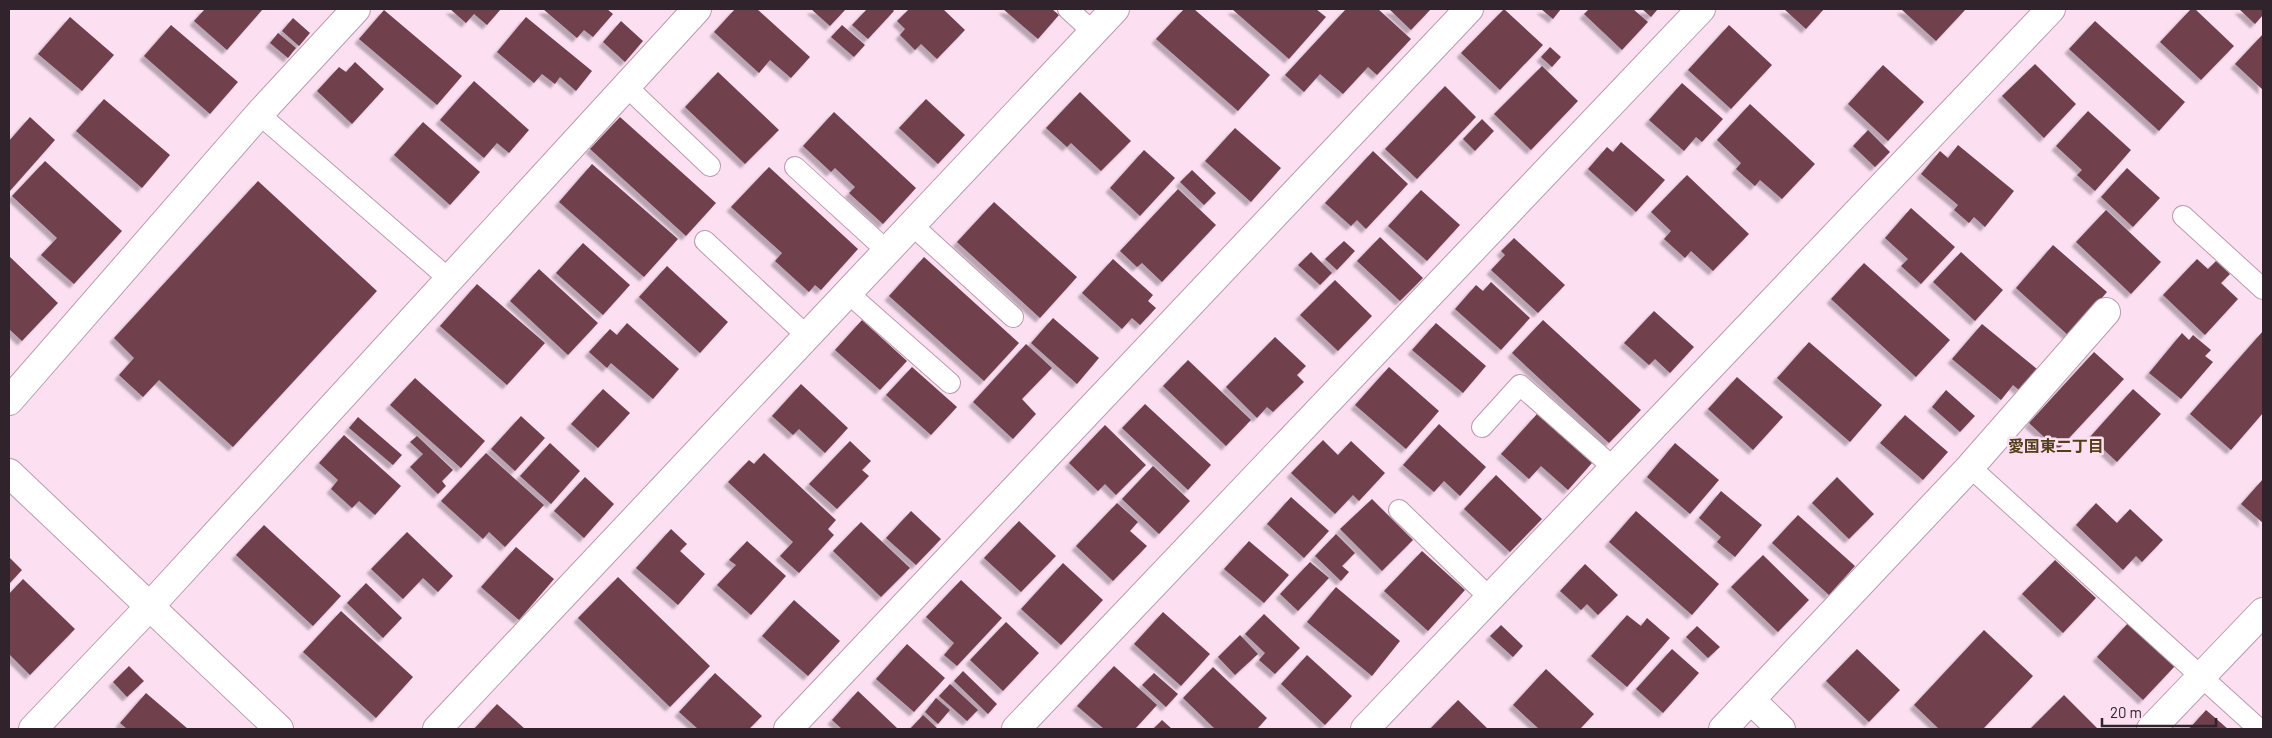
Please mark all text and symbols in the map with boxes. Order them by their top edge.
district label: 愛国東二丁目 [2008,436,2104,455]
scale bar [2102,696,2216,728]
text: 20 m [2110,703,2142,721]

